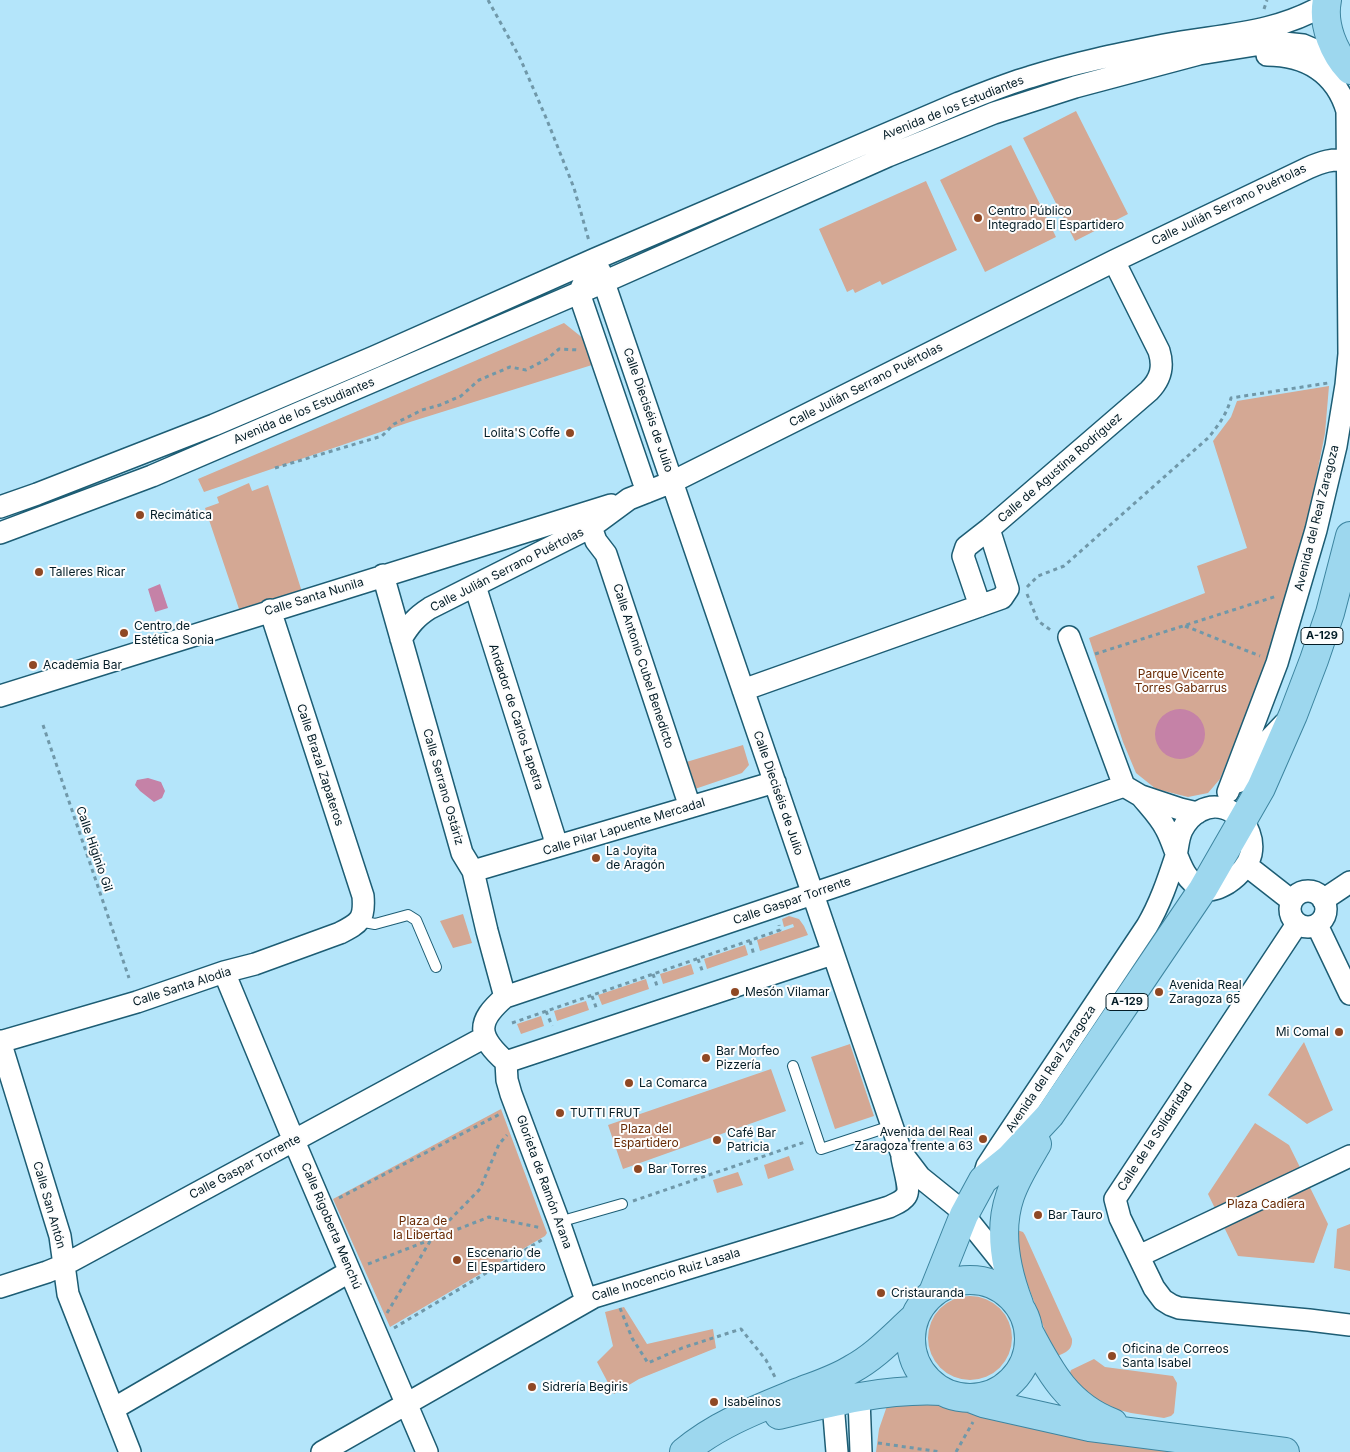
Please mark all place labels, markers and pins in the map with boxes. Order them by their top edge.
place label: Centro Público Integrado El Espartidero [988,204,1124,232]
marker: Centro Público Integrado El Espartidero [972,212,984,224]
place label: Lolita'S Coffe [484,426,560,440]
marker: Lolita'S Coffe [564,427,576,439]
place label: Recimática [150,508,212,522]
marker: Recimática [134,509,146,521]
place label: Talleres Ricar [49,565,125,579]
marker: Talleres Ricar [33,566,45,578]
place label: Centro de Estética Sonia [134,619,214,647]
marker: Centro de Estética Sonia [118,627,130,639]
place label: Academia Bar [43,658,122,672]
marker: Academia Bar [27,659,39,671]
place label: La Joyita de Aragón [606,844,665,872]
marker: La Joyita de Aragón [590,852,602,864]
place label: Avenida Real Zaragoza 65 [1169,978,1242,1006]
place label: Mesón Vilamar [745,985,829,999]
marker: Mesón Vilamar [729,986,741,998]
marker: Avenida Real Zaragoza 65 [1153,986,1165,998]
place label: Mi Comal [1276,1025,1329,1039]
marker: Mi Comal [1333,1026,1345,1038]
place label: Bar Morfeo Pizzería [716,1044,780,1072]
marker: Bar Morfeo Pizzería [700,1052,712,1064]
place label: La Comarca [639,1076,707,1090]
marker: La Comarca [623,1077,635,1089]
place label: TUTTI FRUT [570,1106,640,1120]
marker: TUTTI FRUT [554,1107,566,1119]
place label: Avenida del Real Zaragoza frente a 63 [854,1125,973,1153]
place label: Café Bar Patricia [727,1126,776,1154]
marker: Avenida del Real Zaragoza frente a 63 [977,1133,989,1145]
marker: Café Bar Patricia [711,1134,723,1146]
place label: Bar Torres [648,1162,707,1176]
marker: Bar Torres [632,1163,644,1175]
place label: Bar Tauro [1048,1208,1103,1222]
marker: Bar Tauro [1032,1209,1044,1221]
place label: Escenario de El Espartidero [467,1246,546,1274]
marker: Escenario de El Espartidero [451,1254,463,1266]
place label: Cristauranda [891,1286,964,1300]
marker: Cristauranda [875,1287,887,1299]
place label: Oficina de Correos Santa Isabel [1122,1342,1229,1370]
marker: Oficina de Correos Santa Isabel [1106,1350,1118,1362]
place label: Sidrería Begiris [542,1380,628,1394]
marker: Sidrería Begiris [526,1381,538,1393]
place label: Isabelinos [724,1395,781,1409]
marker: Isabelinos [708,1396,720,1408]

